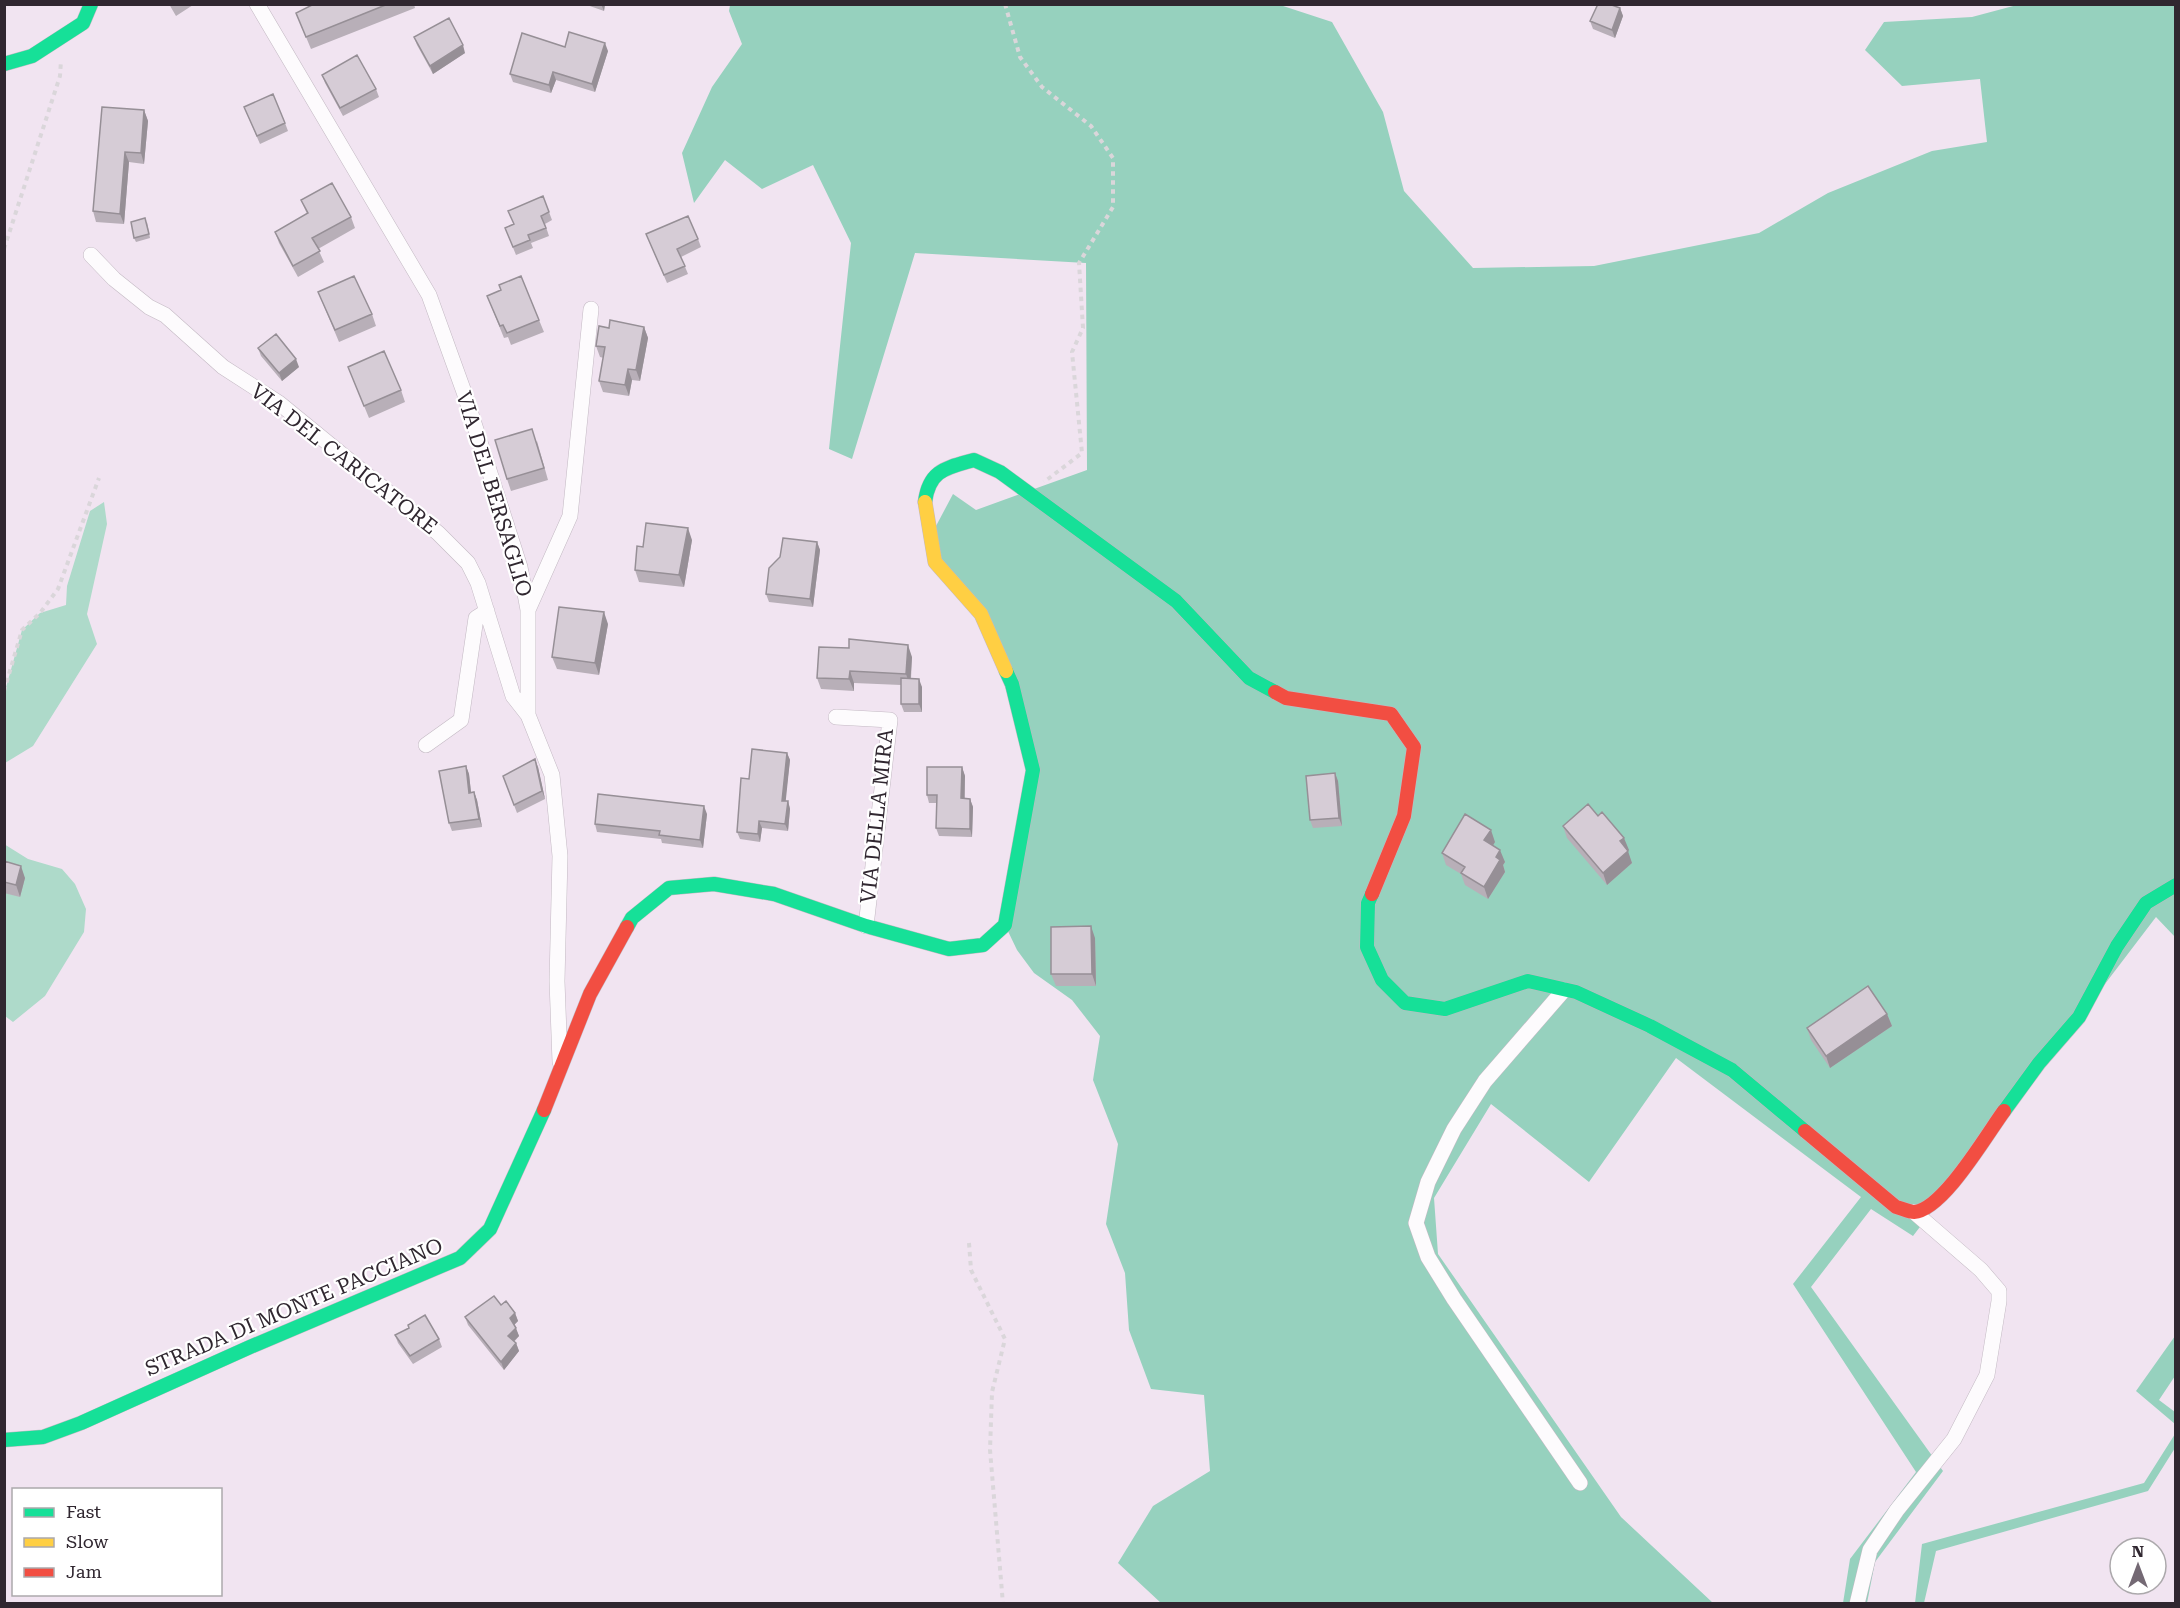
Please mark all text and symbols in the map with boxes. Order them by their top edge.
street label: VIA DEL CARICATORE [246,379,442,539]
street label: VIA DEL BERSAGLIO [451,388,537,600]
street label: VIA DELLA MIRA [856,727,898,905]
street label: STRADA DI MONTE PACCIANO [142,1233,446,1381]
legend [12,1488,222,1596]
text: Fast [66,1501,101,1522]
text: Slow [66,1531,108,1552]
north arrow [2108,1536,2168,1596]
text: N [2132,1542,2144,1561]
text: Jam [66,1561,102,1582]

